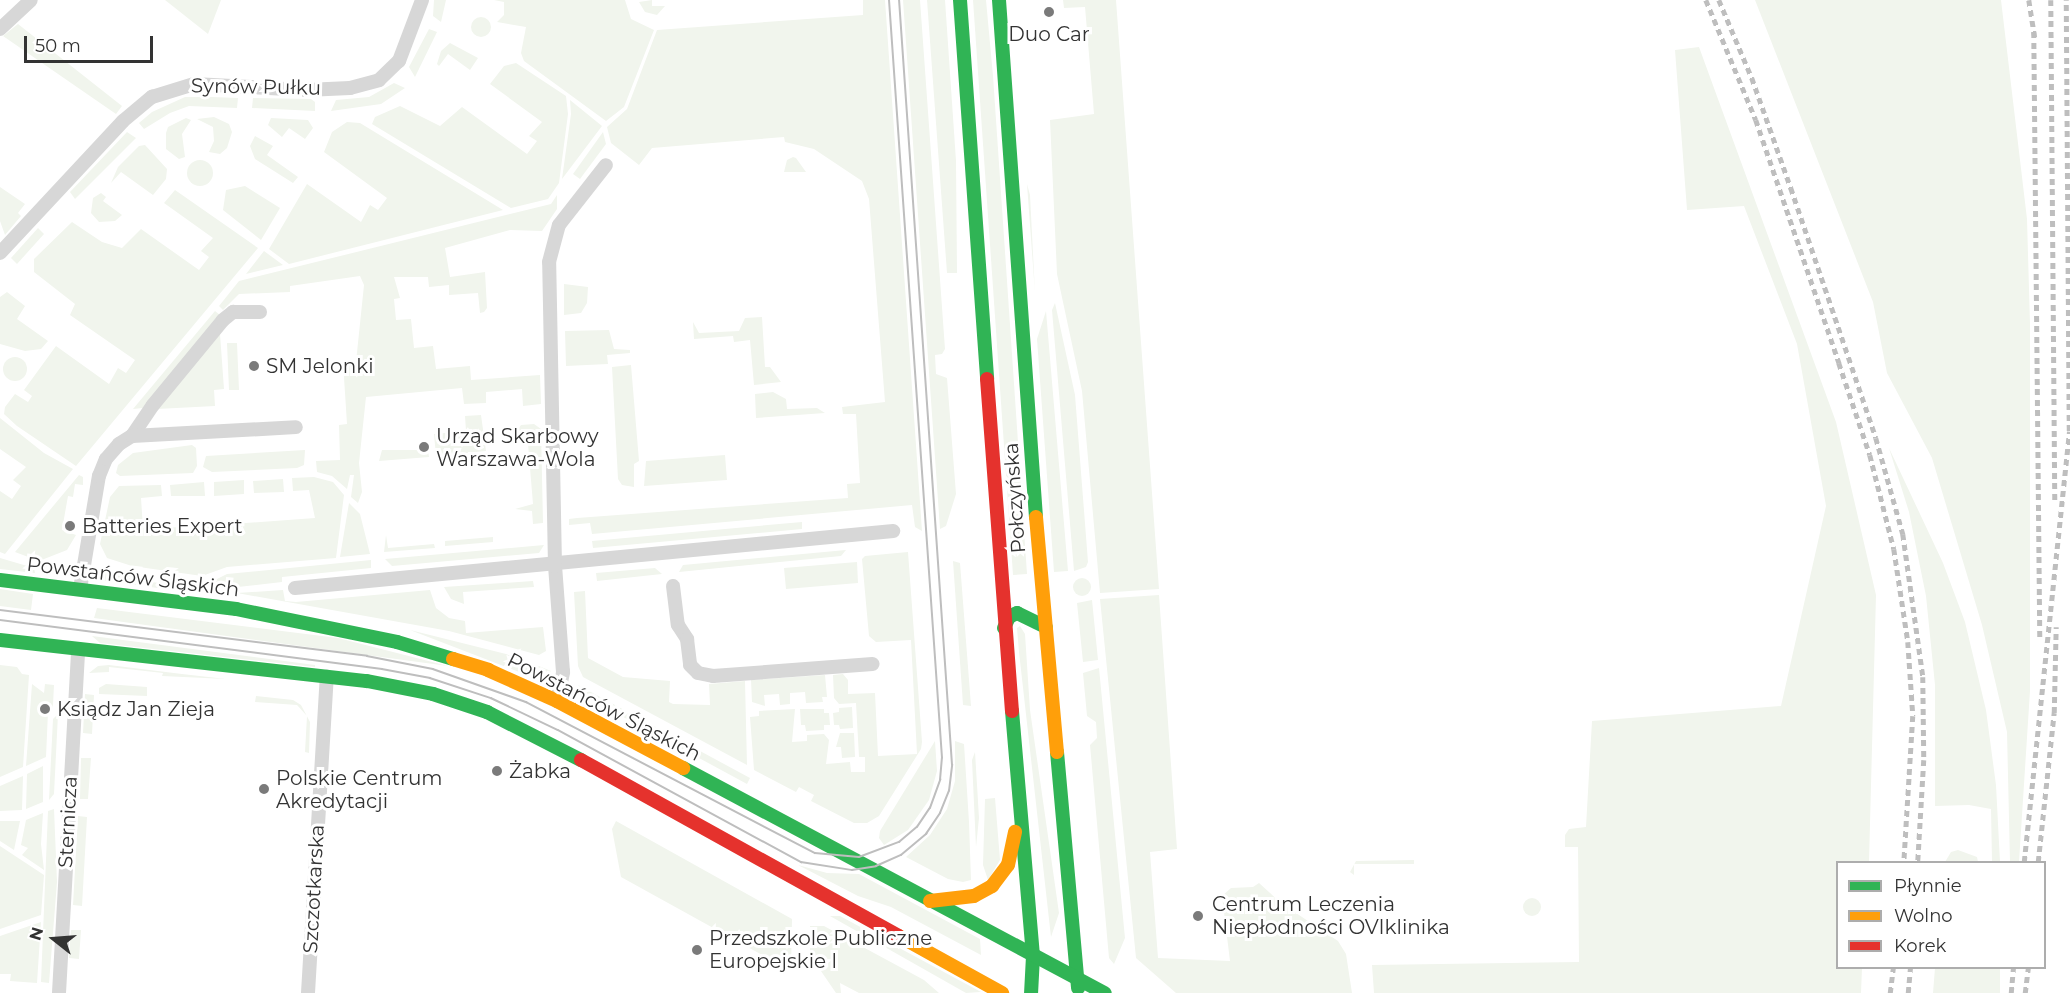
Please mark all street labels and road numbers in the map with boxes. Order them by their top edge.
street label: Synów Pułku [191,74,321,100]
street label: Połczyńska [999,442,1031,554]
street label: Powstańców Śląskich [25,552,241,602]
street label: Powstańców Śląskich [503,648,705,766]
street label: Sternicza [54,775,82,869]
street label: Szczotkarska [299,824,329,954]

